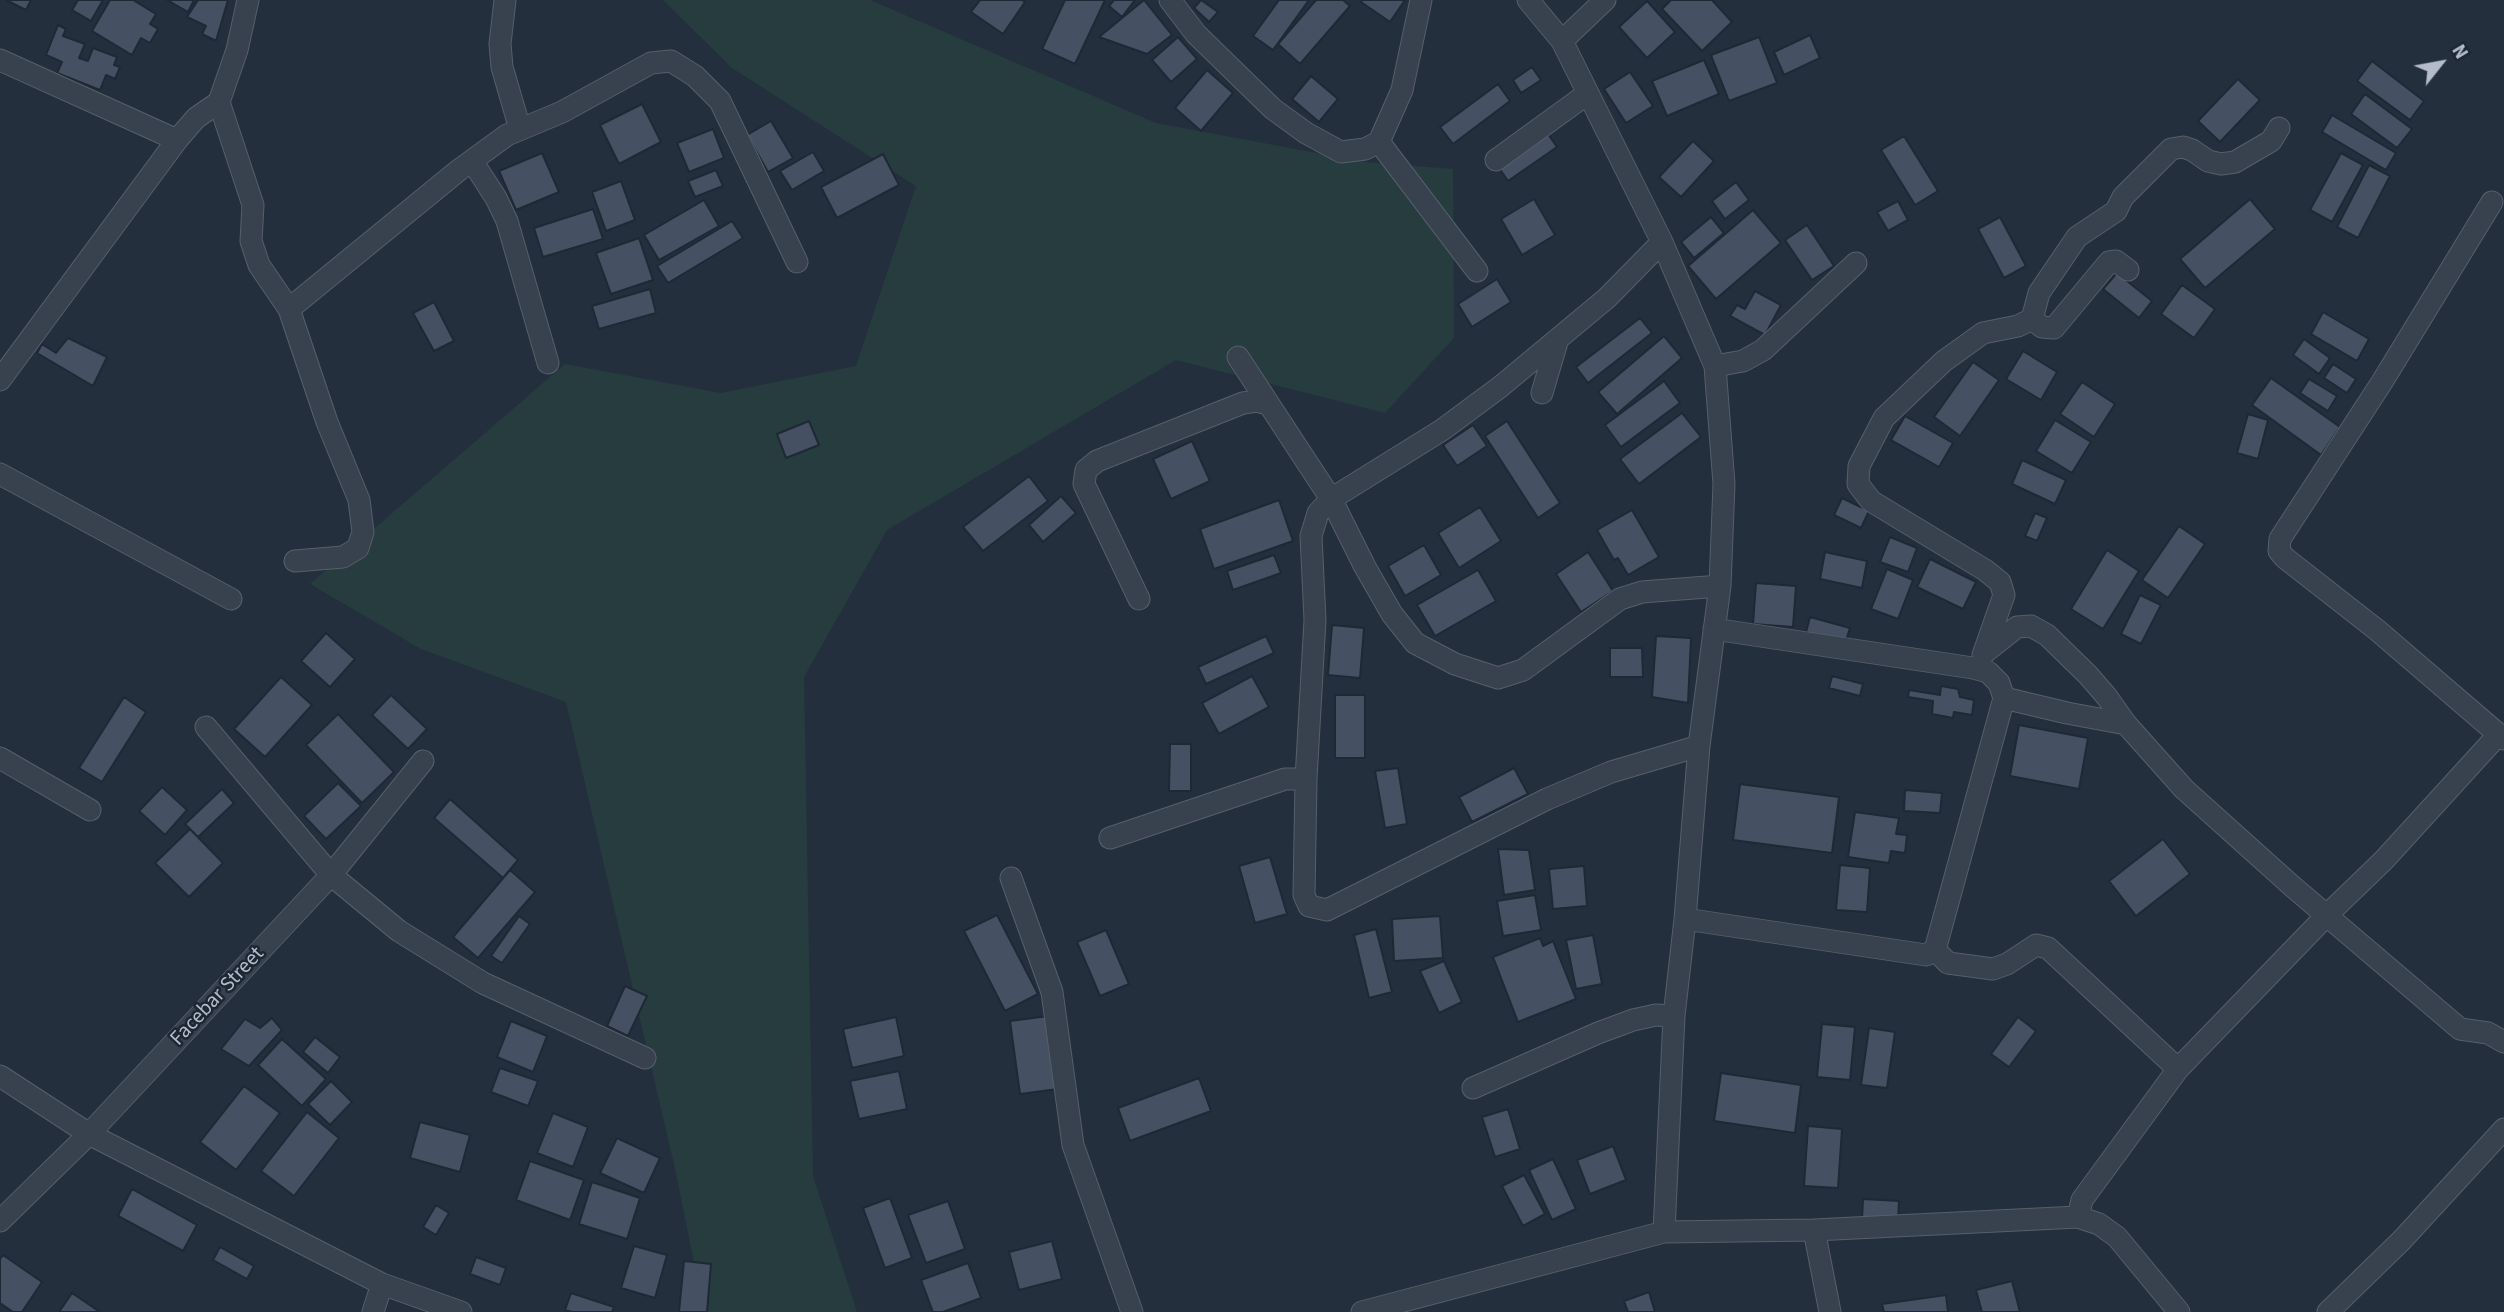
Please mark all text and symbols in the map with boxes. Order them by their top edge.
north arrow [2406,28,2476,98]
text: N [2445,40,2474,64]
street label: Facebar Street [166,942,270,1052]

